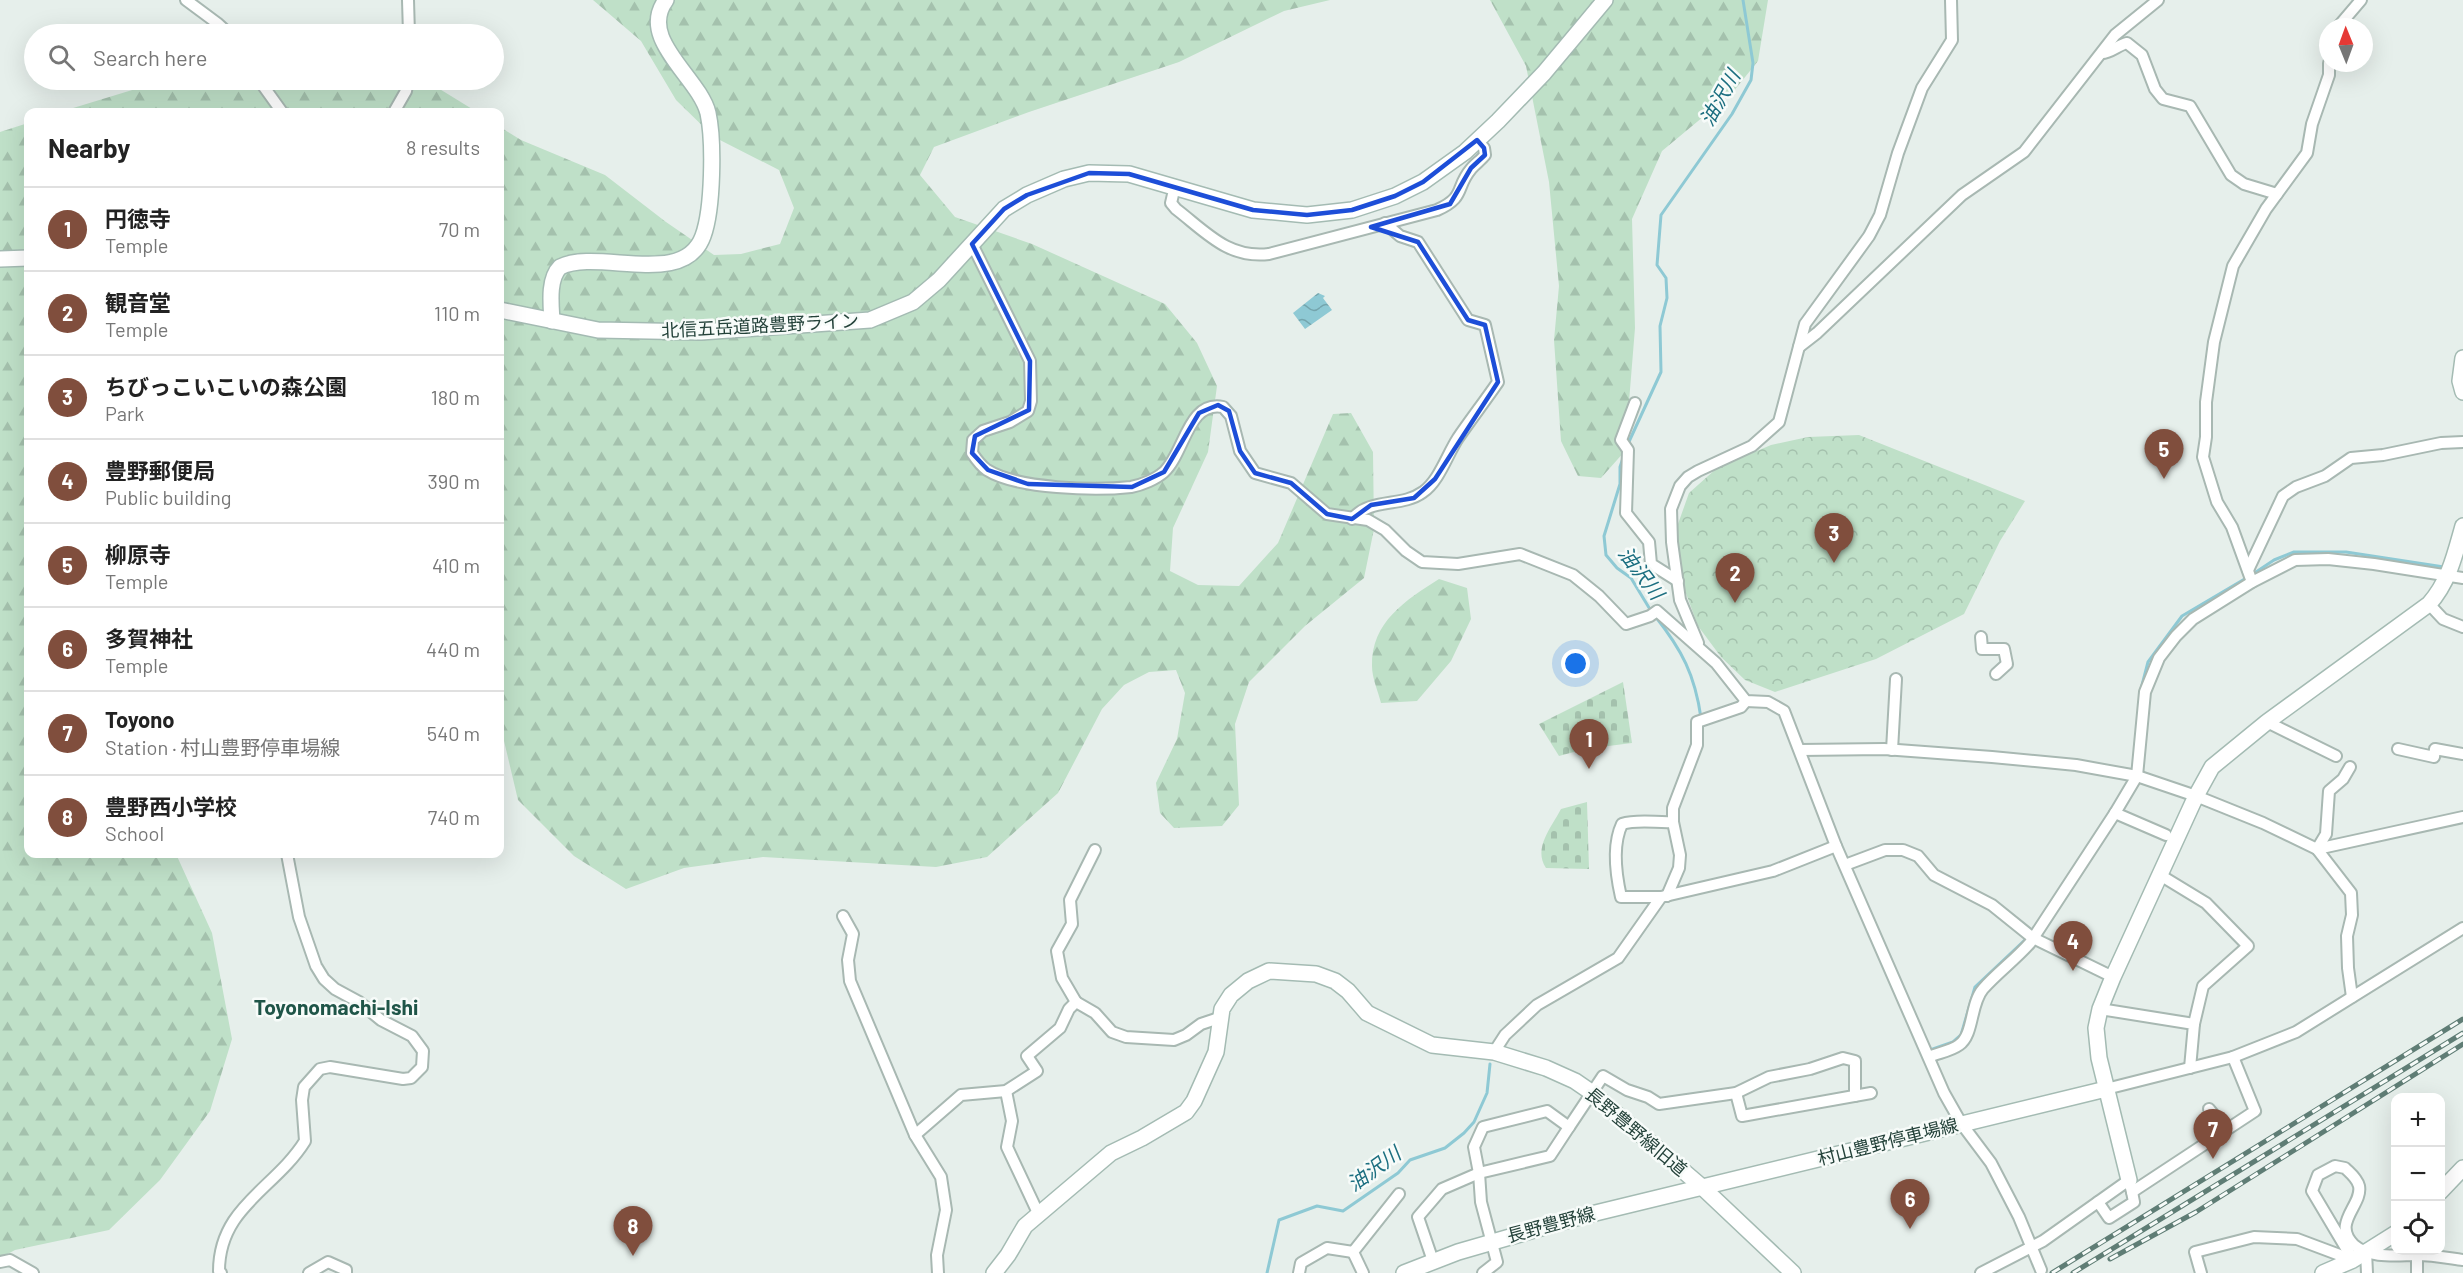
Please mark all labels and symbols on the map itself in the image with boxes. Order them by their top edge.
north arrow [2319,18,2373,72]
water label: 油沢川 [1694,64,1745,130]
street label: 北信五岳道路豊野ライン [661,309,859,341]
pin: 5 [2144,430,2184,479]
pin: 3 [1814,514,1854,563]
water label: 油沢川 [1614,541,1671,605]
pin: 2 [1716,554,1754,603]
your location [1561,649,1590,678]
pin: 1 [1570,720,1608,769]
pin: 4 [2054,922,2092,971]
district label: Toyonomachi-Ishi [254,994,418,1019]
street label: 長野豊野線旧道 [1581,1082,1692,1180]
pin: 7 [2194,1110,2232,1159]
street label: 村山豊野停車場線 [1815,1113,1960,1169]
water label: 油沢川 [1342,1140,1406,1196]
pin: 6 [1890,1180,1930,1229]
street label: 長野豊野線 [1504,1202,1597,1246]
pin: 8 [614,1206,652,1256]

